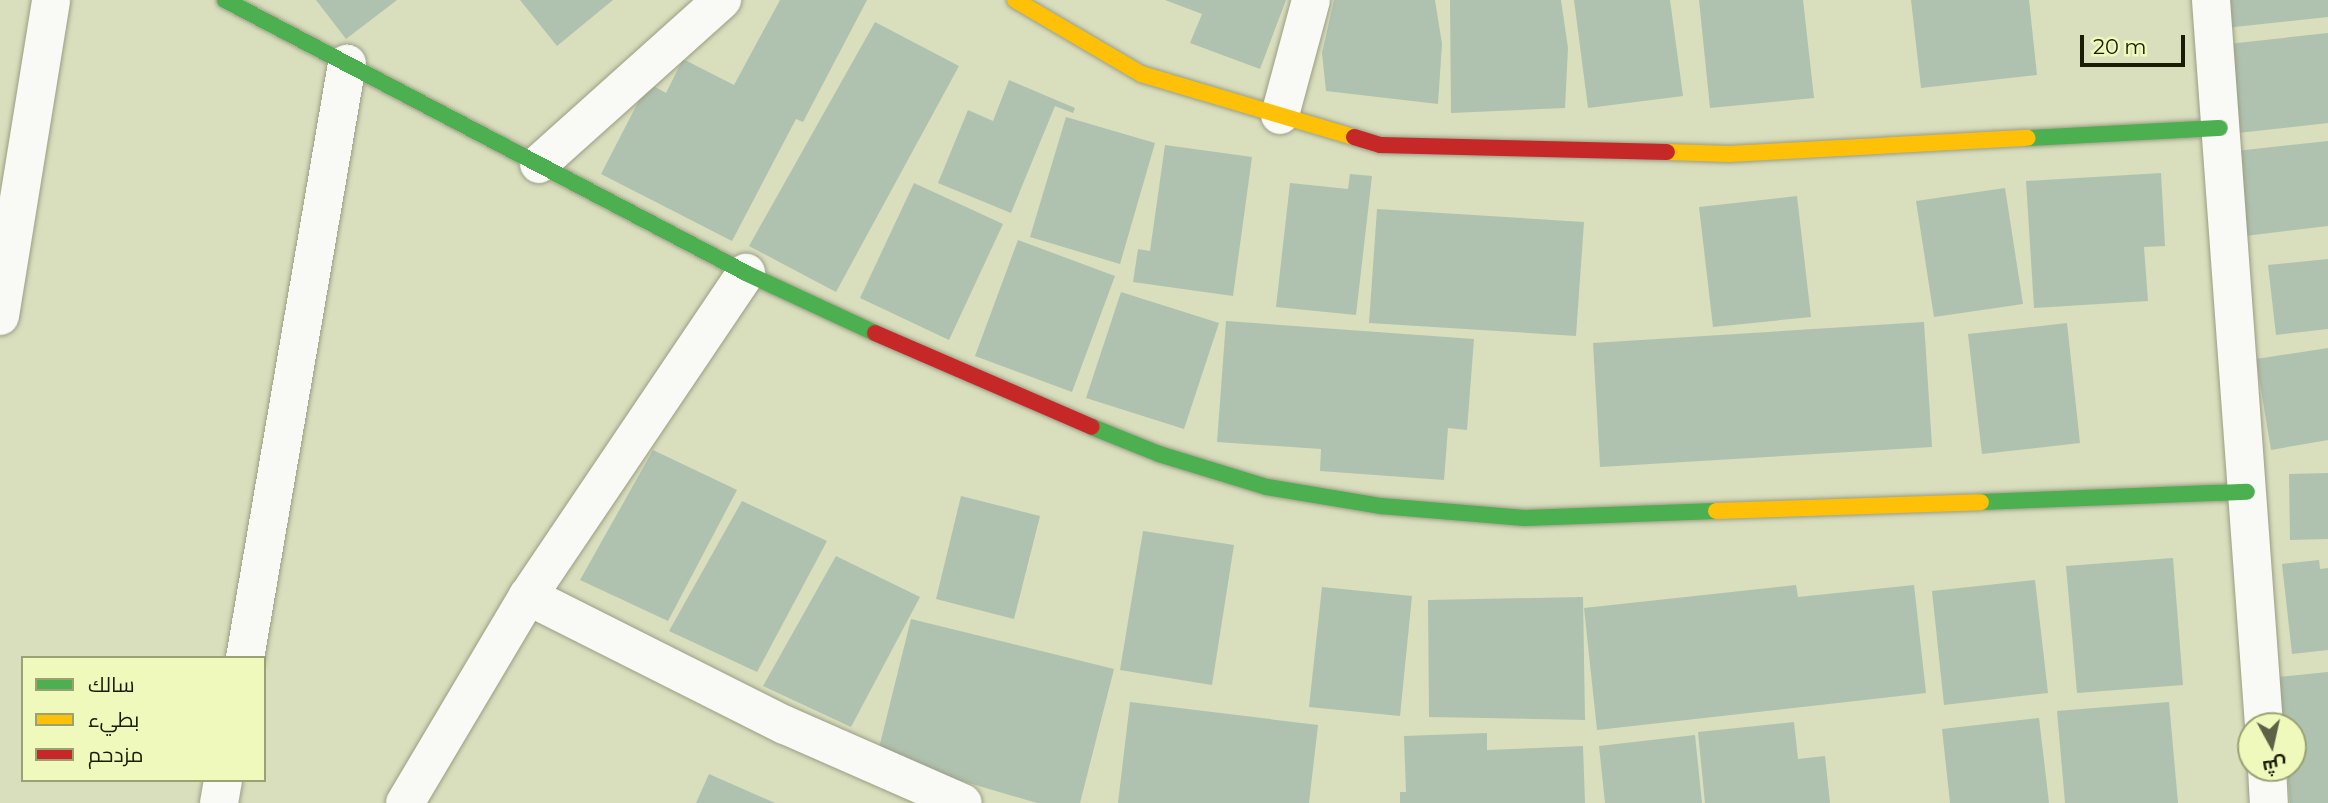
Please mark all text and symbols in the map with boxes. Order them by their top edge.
scale bar [2083,21,2188,65]
text: 20 m [2093,34,2147,59]
legend [21,656,266,782]
text: سالك [88,672,135,697]
text: بطيء [88,707,139,732]
north arrow [2237,712,2307,782]
text: مزدحم [88,742,143,767]
text: ش [2261,753,2288,779]

